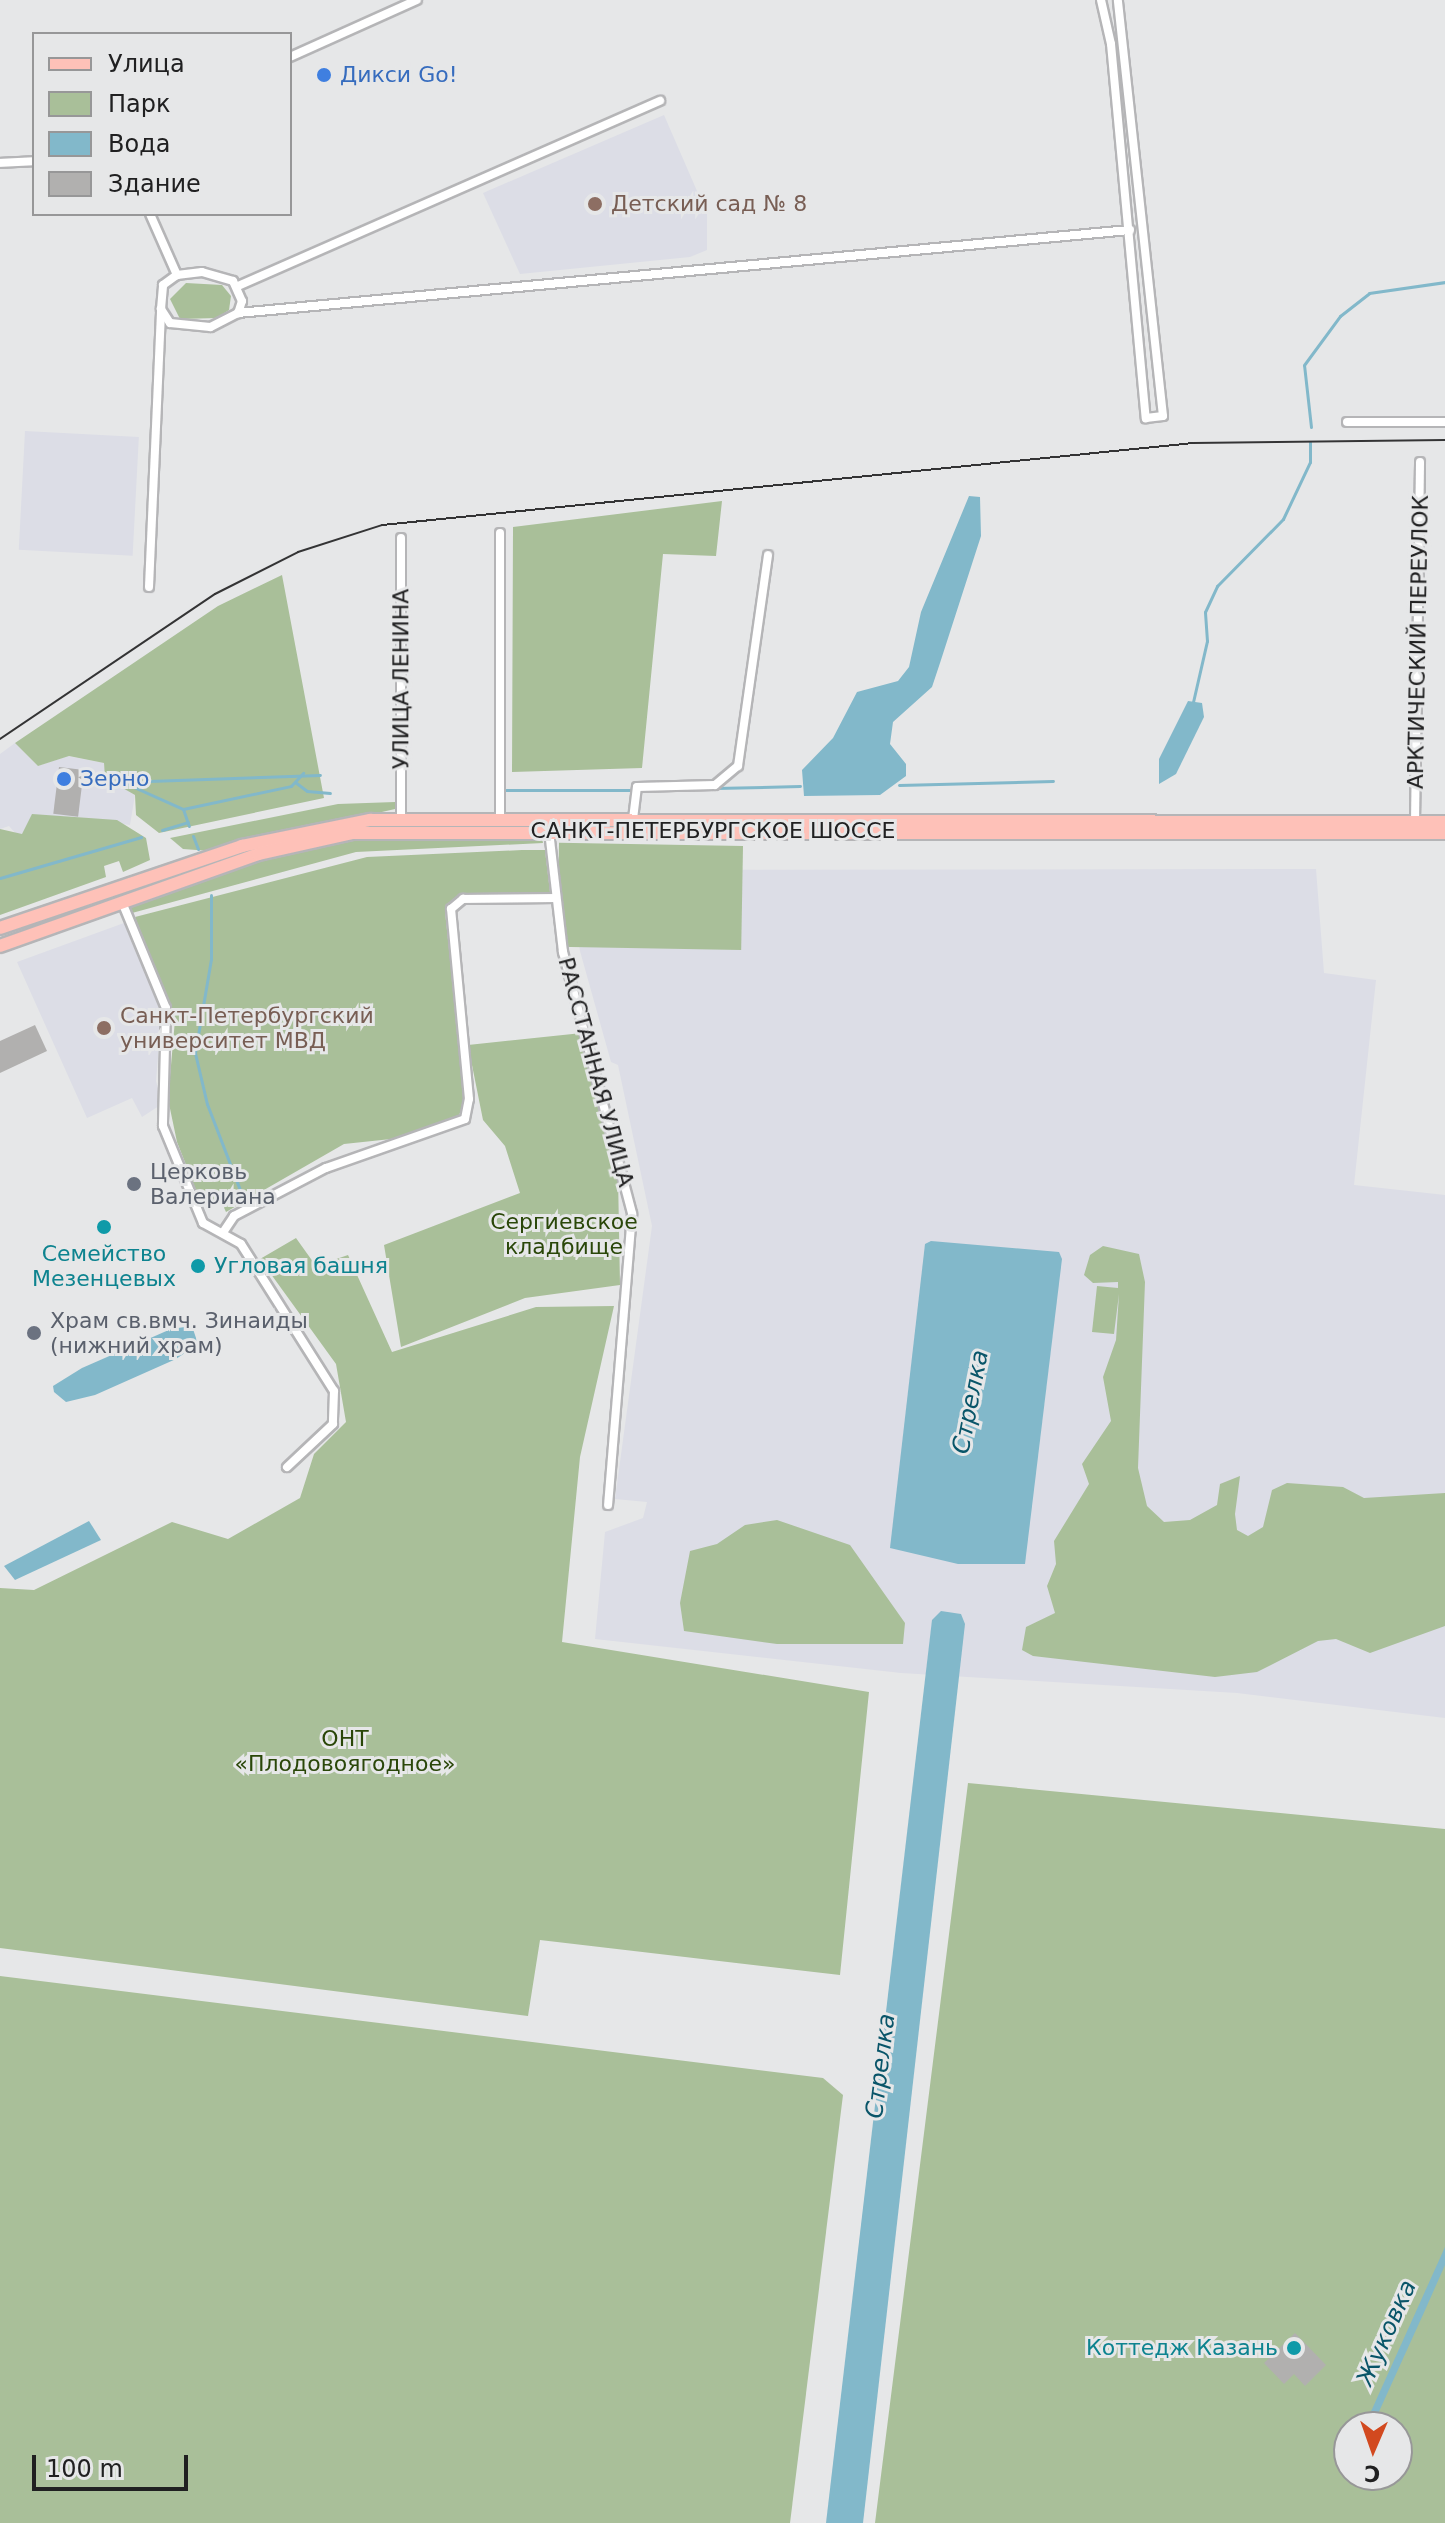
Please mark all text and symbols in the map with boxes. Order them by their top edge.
legend [32,32,292,216]
text: Улица [108,50,185,78]
place label: Дикси Go! [340,62,457,88]
marker: Дикси Go! [315,66,333,84]
text: Парк [108,90,170,118]
text: Вода [108,130,170,158]
text: Здание [108,170,201,198]
place label: Детский сад № 8 [611,191,807,217]
marker: Детский сад № 8 [586,195,604,213]
street label: АРКТИЧЕСКИЙ ПЕРЕУЛОК [1402,495,1434,789]
street label: УЛИЦА ЛЕНИНА [388,589,414,769]
place label: Зерно [80,766,149,792]
marker: Зерно [55,770,73,788]
street label: САНКТ-ПЕТЕРБУРГСКОЕ ШОССЕ [531,818,895,844]
street label: РАССТАННАЯ УЛИЦА [553,954,639,1190]
place label: Санкт-Петербургский университет МВД [120,1002,374,1054]
marker: Санкт-Петербургский университет МВД [95,1019,113,1037]
place label: Церковь Валериана [150,1158,276,1210]
marker: Церковь Валериана [125,1175,143,1193]
park label: Сергиевское кладбище [490,1208,638,1260]
marker: Семейство Мезенцевых [95,1218,113,1236]
place label: Семейство Мезенцевых [32,1240,176,1292]
place label: Угловая башня [214,1253,388,1279]
marker: Угловая башня [189,1257,207,1275]
place label: Храм св.вмч. Зинаиды (нижний храм) [50,1307,308,1358]
marker: Храм св.вмч. Зинаиды (нижний храм) [25,1324,43,1342]
water label: Стрелка [947,1348,995,1456]
park label: ОНТ «Плодовоягодное» [235,1725,455,1776]
water label: Стрелка [860,2012,902,2120]
water label: Жуковка [1351,2276,1423,2390]
place label: Коттедж Казань [1086,2335,1278,2361]
marker: Коттедж Казань [1285,2339,1303,2357]
north arrow [1333,2411,1413,2491]
scale bar [36,2439,192,2489]
text: 100 m [46,2455,123,2483]
text: С [1364,2461,1381,2486]

